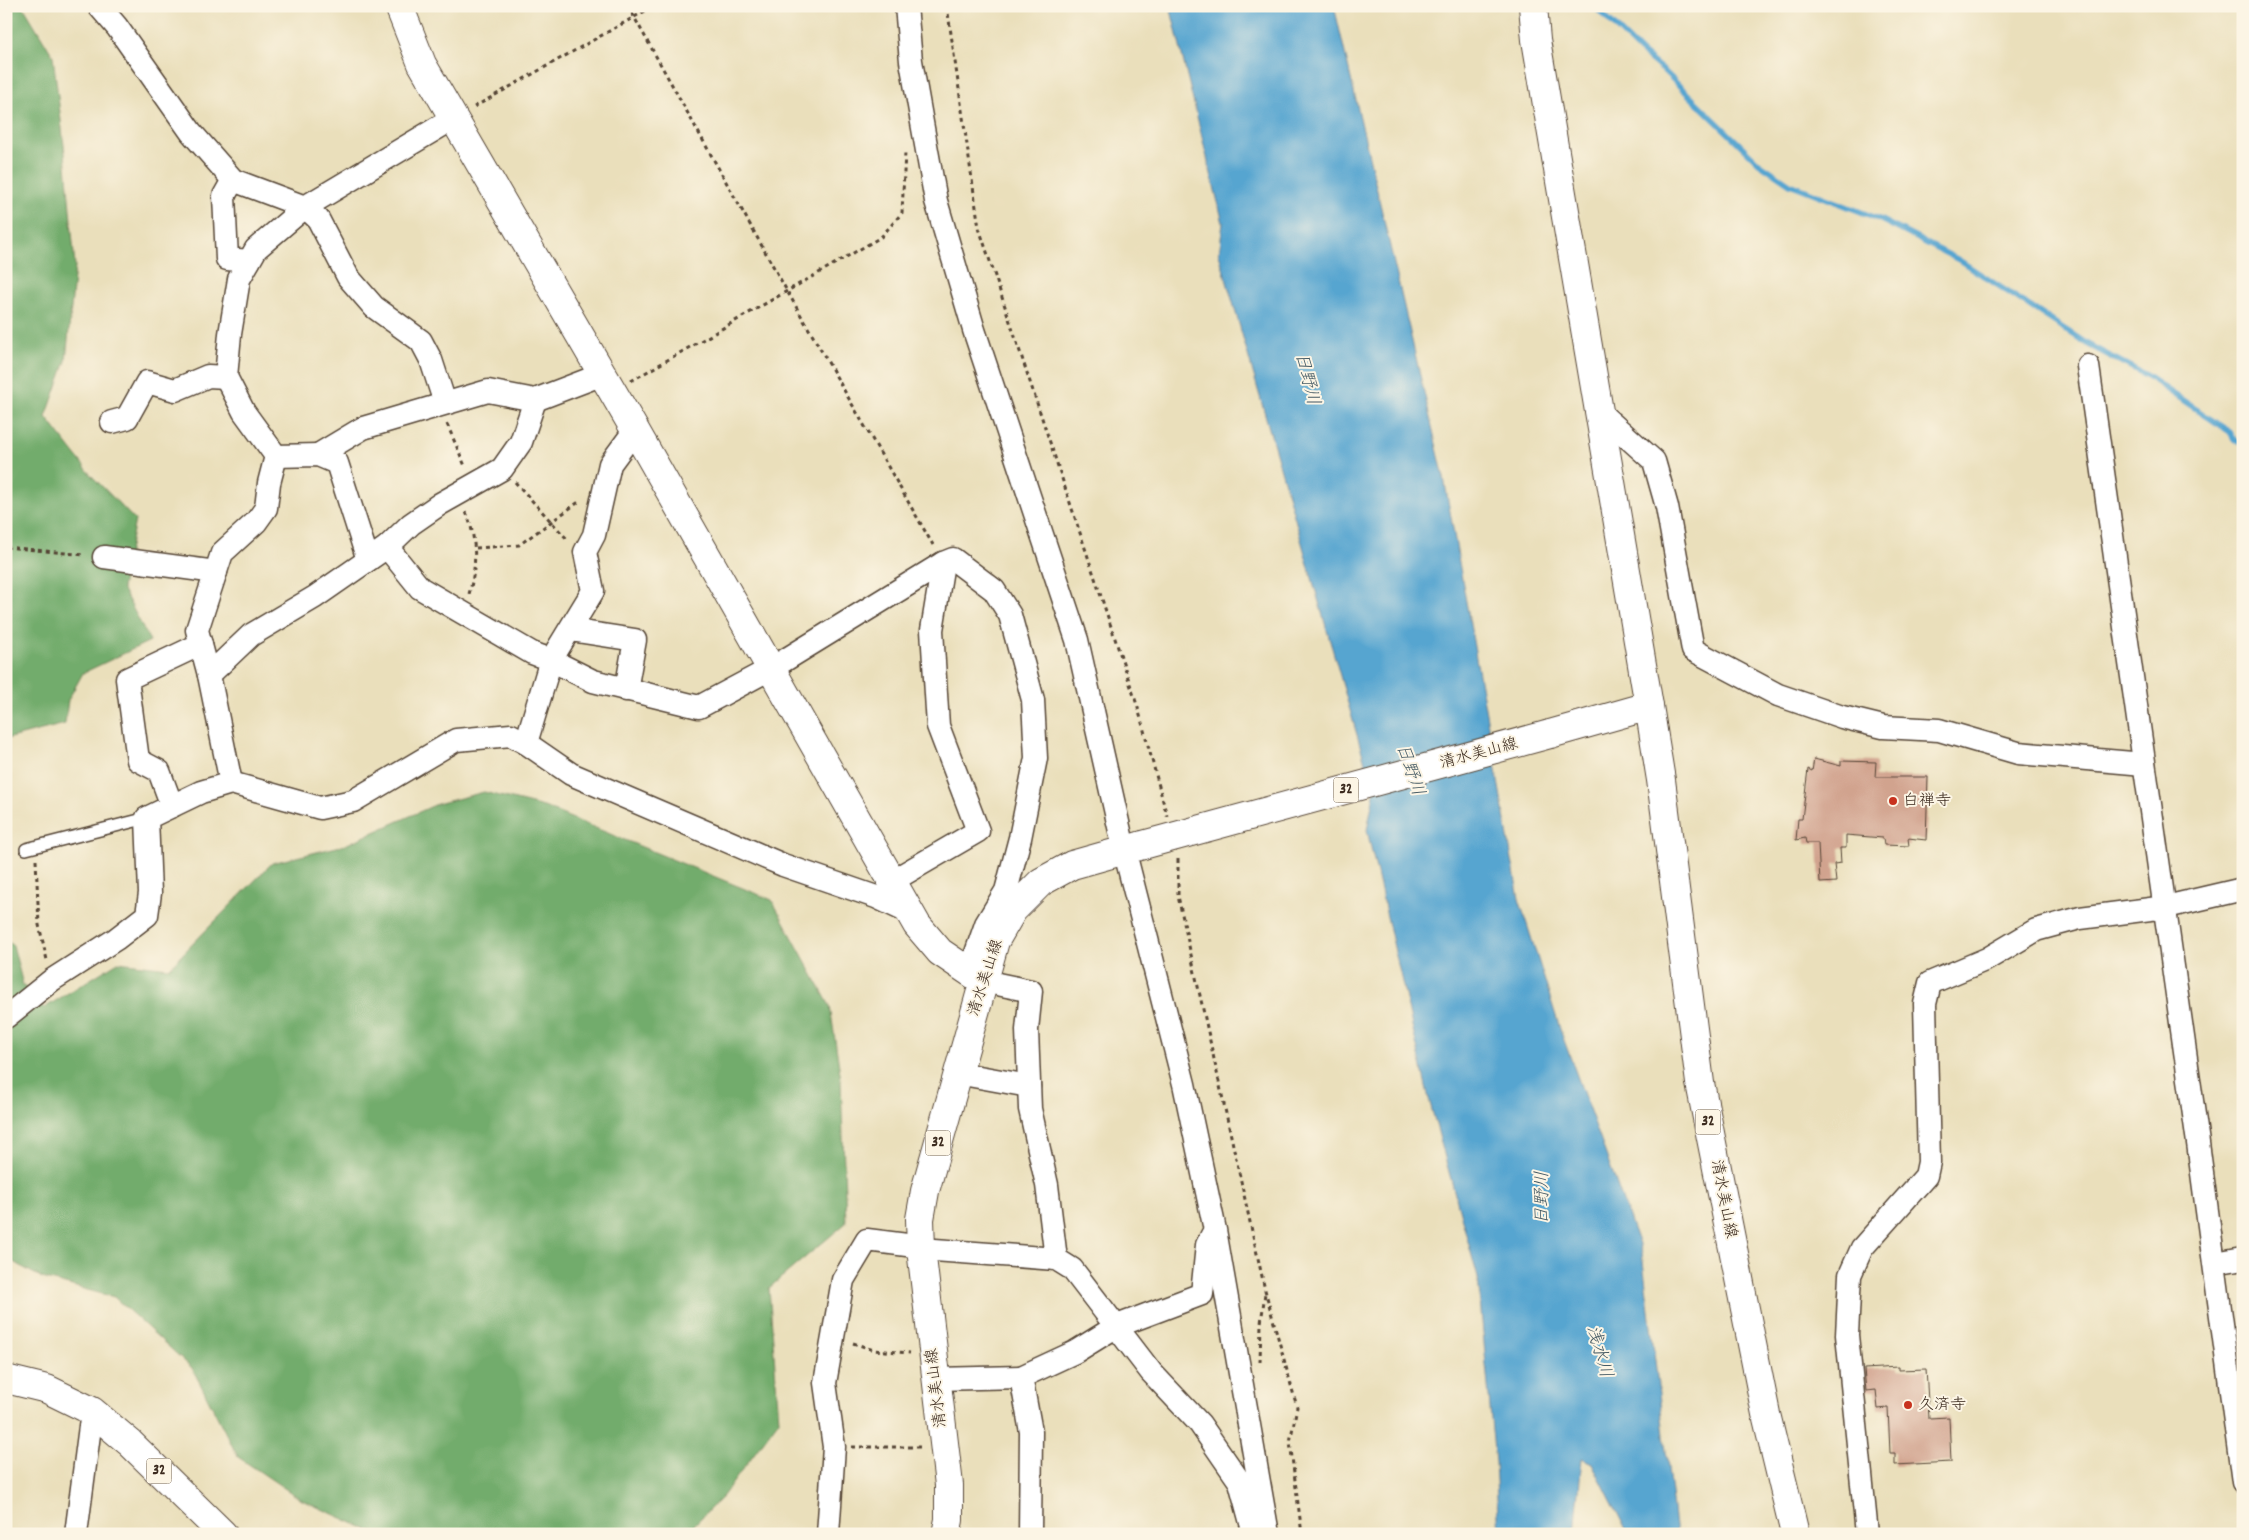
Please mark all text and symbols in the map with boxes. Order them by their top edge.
water label: 日野川 [1287,350,1325,408]
street label: 清水美山線 [1437,733,1521,775]
water label: 日野川 [1388,740,1430,800]
road number: 32 [1334,778,1358,802]
place label: 白禅寺 [1903,790,1951,813]
marker: 白禅寺 [1887,795,1899,807]
street label: 清水美山線 [963,936,1009,1020]
road number: 32 [1696,1110,1720,1134]
road number: 32 [926,1130,950,1156]
street label: 清水美山線 [1704,1158,1742,1240]
water label: 日野川 [1531,1171,1556,1225]
water label: 浅水川 [1579,1323,1617,1381]
street label: 清水美山線 [921,1347,953,1429]
place label: 久済寺 [1918,1394,1966,1417]
marker: 久済寺 [1902,1399,1914,1411]
road number: 32 [146,1458,172,1484]

